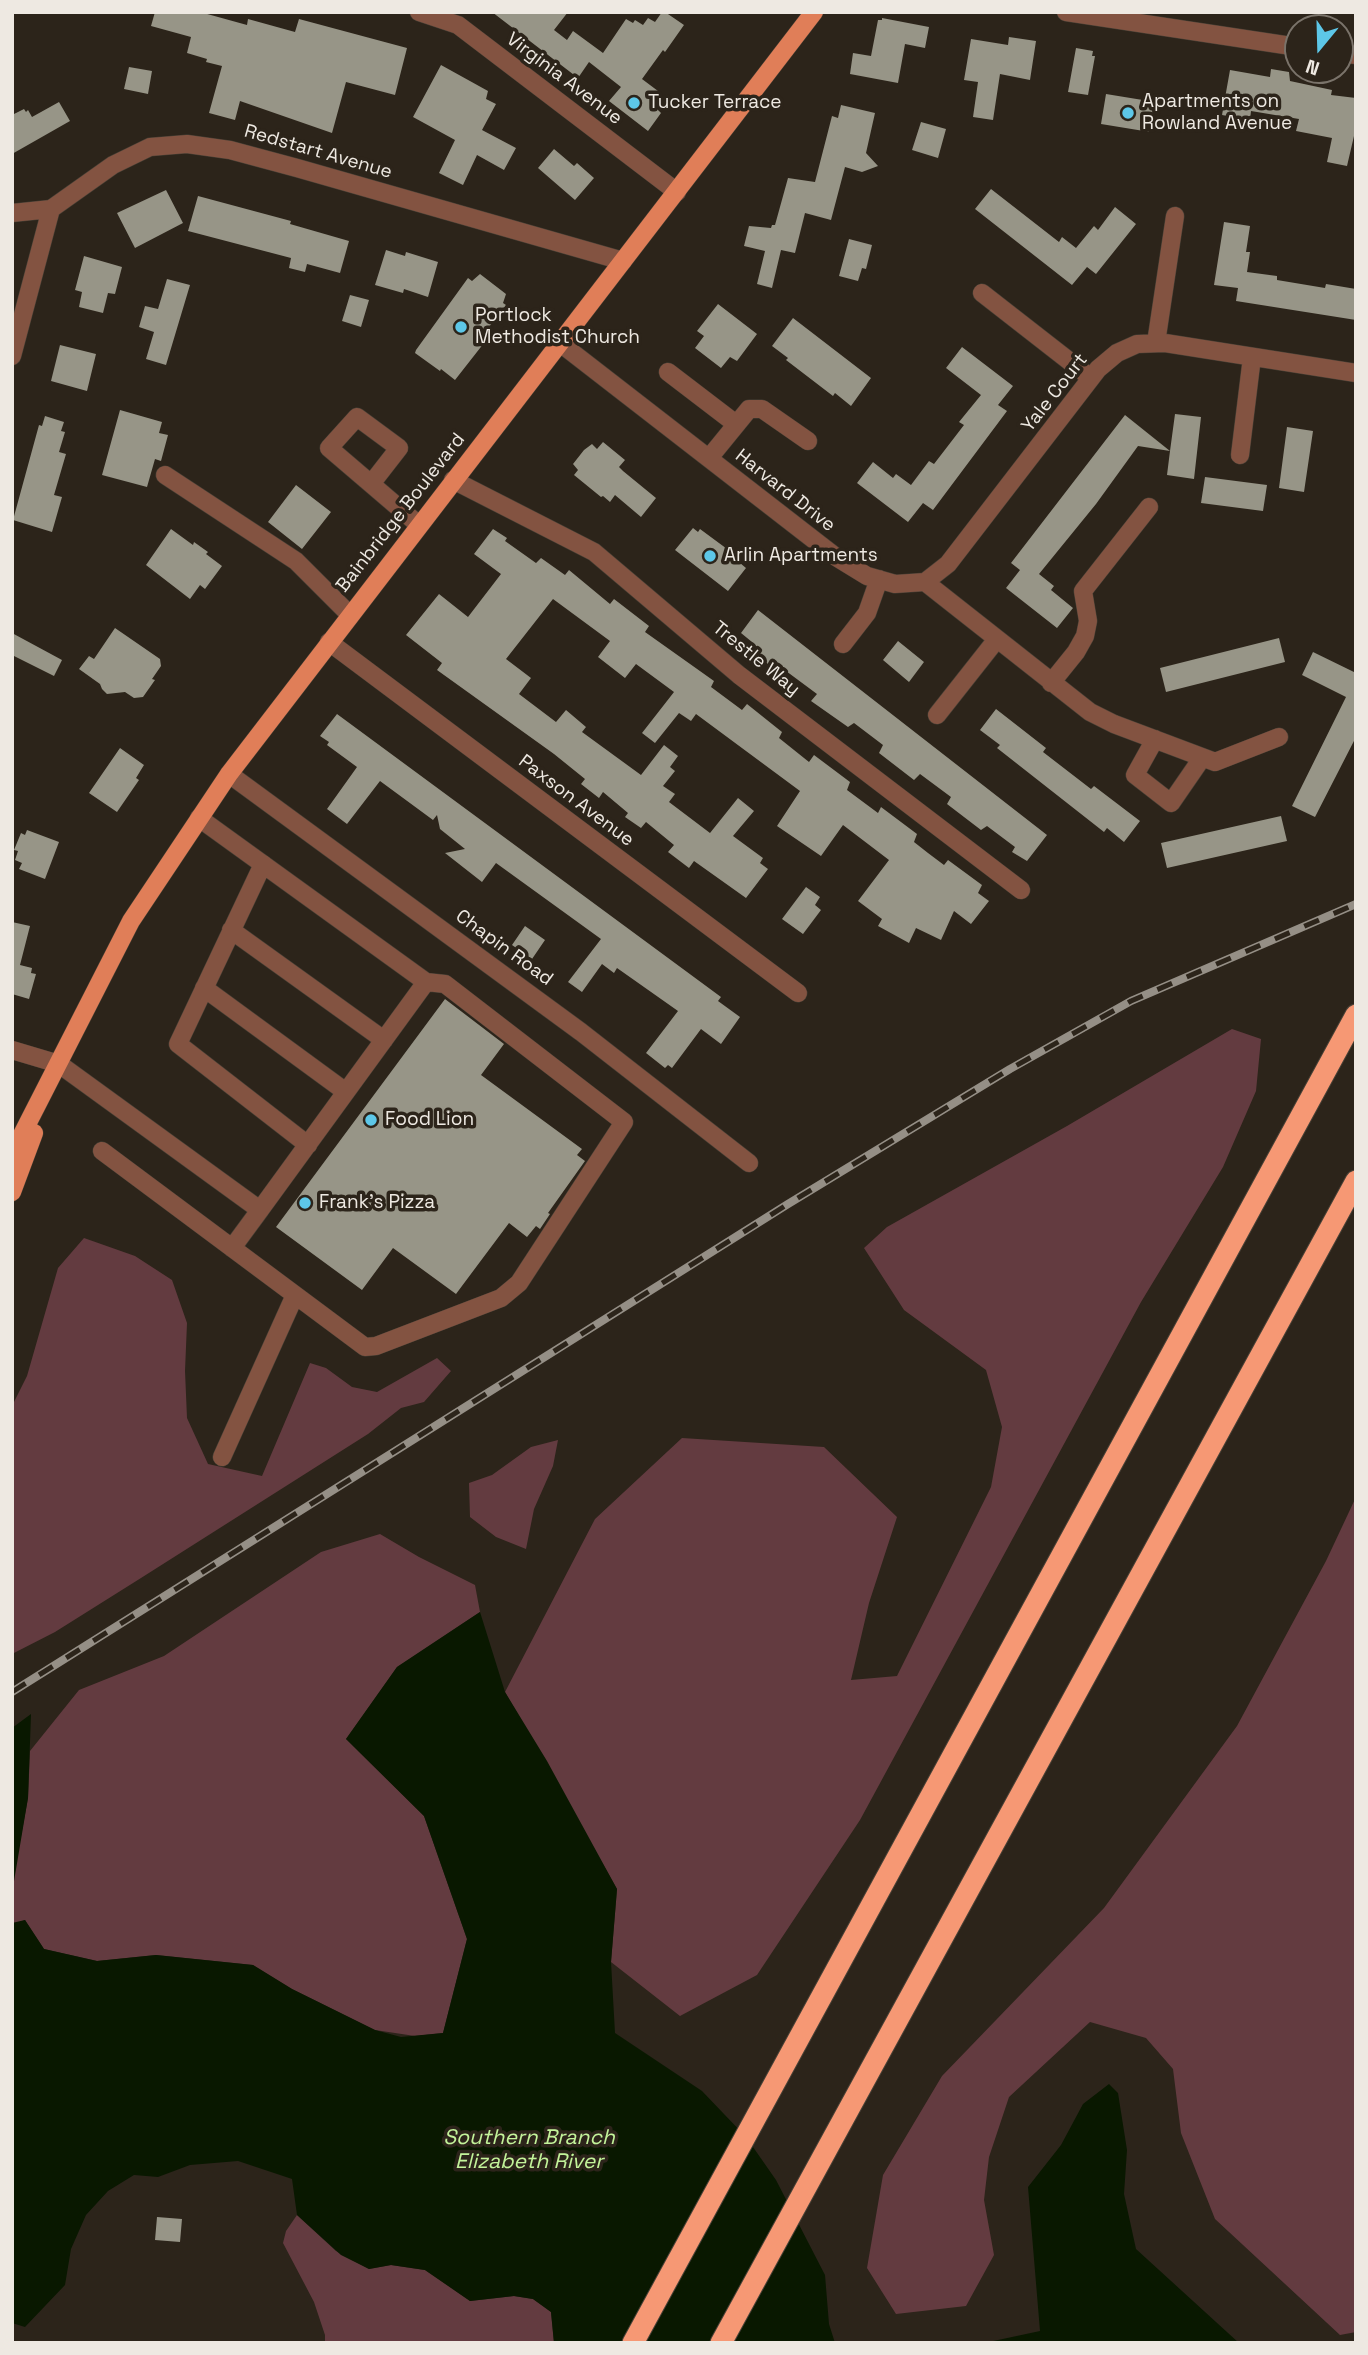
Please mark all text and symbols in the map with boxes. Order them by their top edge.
north arrow [1284,14,1354,84]
street label: Virginia Avenue [502,28,626,130]
text: N [1303,54,1323,81]
place label: Apartments on Rowland Avenue [1142,91,1292,135]
place label: Tucker Terrace [648,92,782,114]
marker: Tucker Terrace [626,95,642,111]
marker: Apartments on Rowland Avenue [1120,105,1136,121]
street label: Redstart Avenue [241,120,395,184]
place label: Portlock Methodist Church [475,305,640,349]
marker: Portlock Methodist Church [453,319,469,335]
street label: Yale Court [1017,349,1093,437]
street label: Bainbridge Boulevard [332,429,470,597]
street label: Harvard Drive [730,445,840,537]
place label: Arlin Apartments [724,545,878,567]
marker: Arlin Apartments [702,548,718,564]
street label: Trestle Way [708,617,804,701]
street label: Paxson Avenue [514,750,638,852]
street label: Chapin Road [451,905,557,991]
place label: Food Lion [385,1109,474,1131]
marker: Food Lion [363,1112,379,1128]
place label: Frank's Pizza [319,1192,435,1214]
marker: Frank's Pizza [297,1195,313,1211]
water label: Southern Branch Elizabeth River [443,2125,615,2175]

